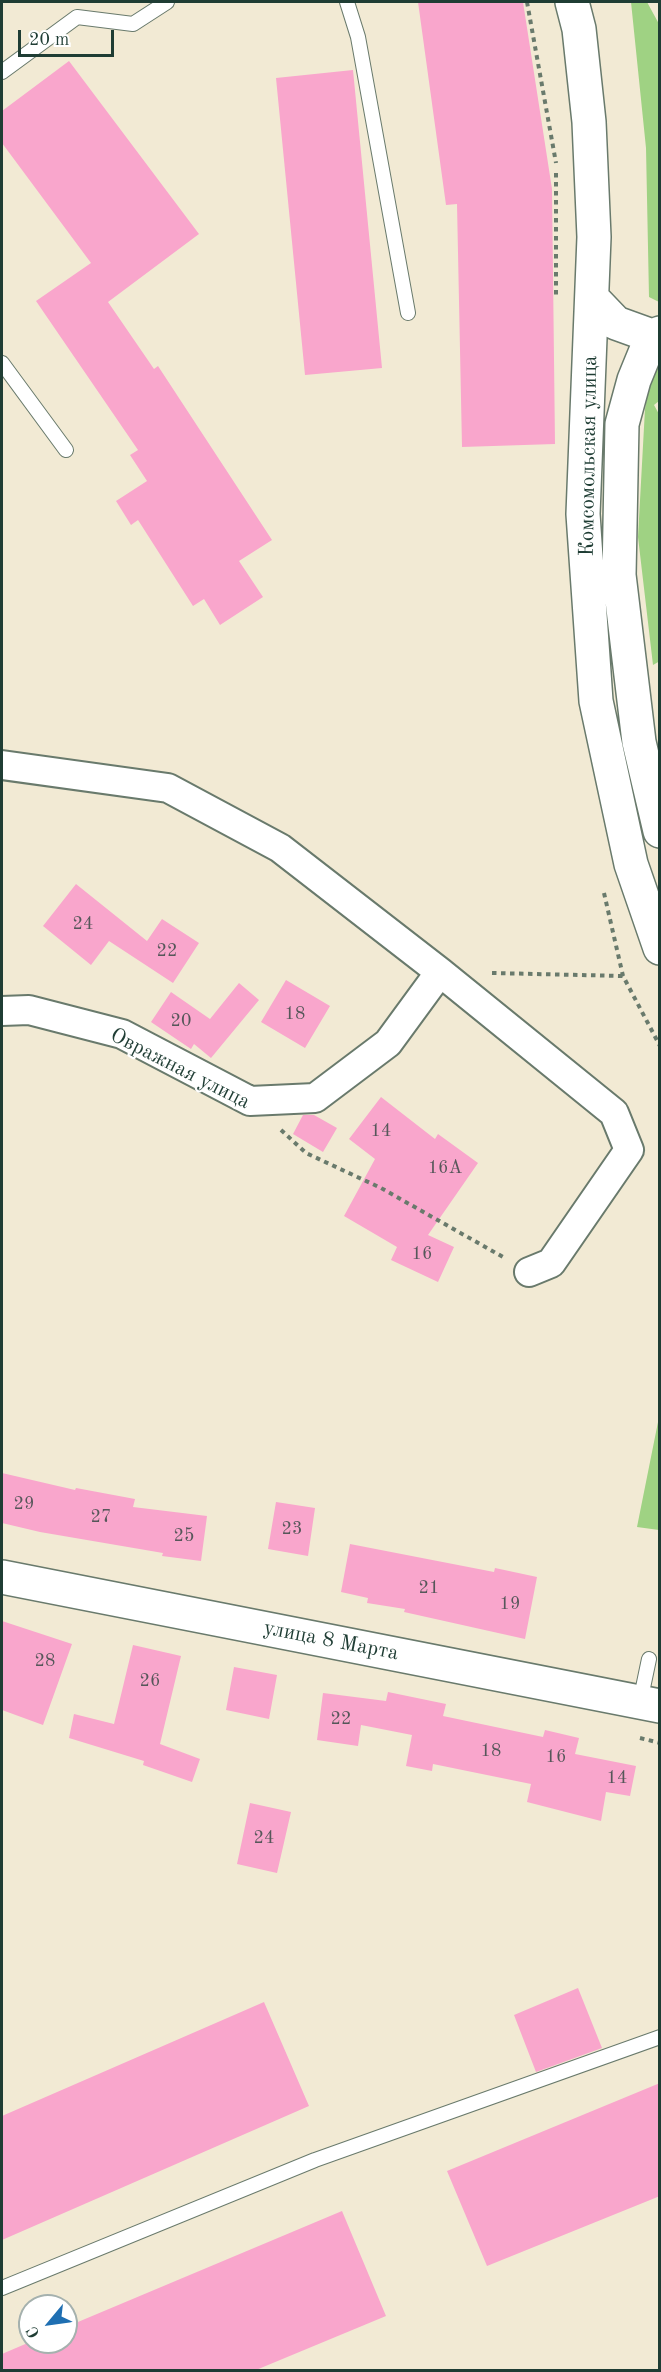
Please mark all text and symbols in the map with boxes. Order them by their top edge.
scale bar [21,18,117,56]
text: 20 m [29,31,69,49]
street label: Комсомольская улица [575,355,603,557]
house number: 24 [73,913,93,935]
house number: 22 [157,940,177,962]
house number: 18 [285,1003,305,1025]
house number: 20 [171,1010,191,1032]
street label: Овражная улица [106,1023,254,1115]
house number: 14 [371,1120,391,1142]
house number: 16А [428,1157,462,1179]
house number: 16 [412,1243,432,1265]
house number: 29 [14,1493,34,1515]
house number: 27 [91,1506,111,1528]
house number: 23 [282,1518,302,1540]
house number: 25 [174,1525,194,1547]
house number: 21 [419,1577,439,1599]
house number: 19 [500,1593,520,1615]
street label: улица 8 Марта [261,1616,401,1666]
house number: 28 [35,1650,55,1672]
house number: 26 [140,1670,160,1692]
house number: 22 [331,1708,351,1730]
house number: 18 [481,1740,501,1762]
house number: 16 [546,1746,566,1768]
house number: 14 [607,1767,627,1789]
house number: 24 [254,1827,274,1849]
north arrow [18,2294,78,2354]
text: С [24,2323,44,2340]

